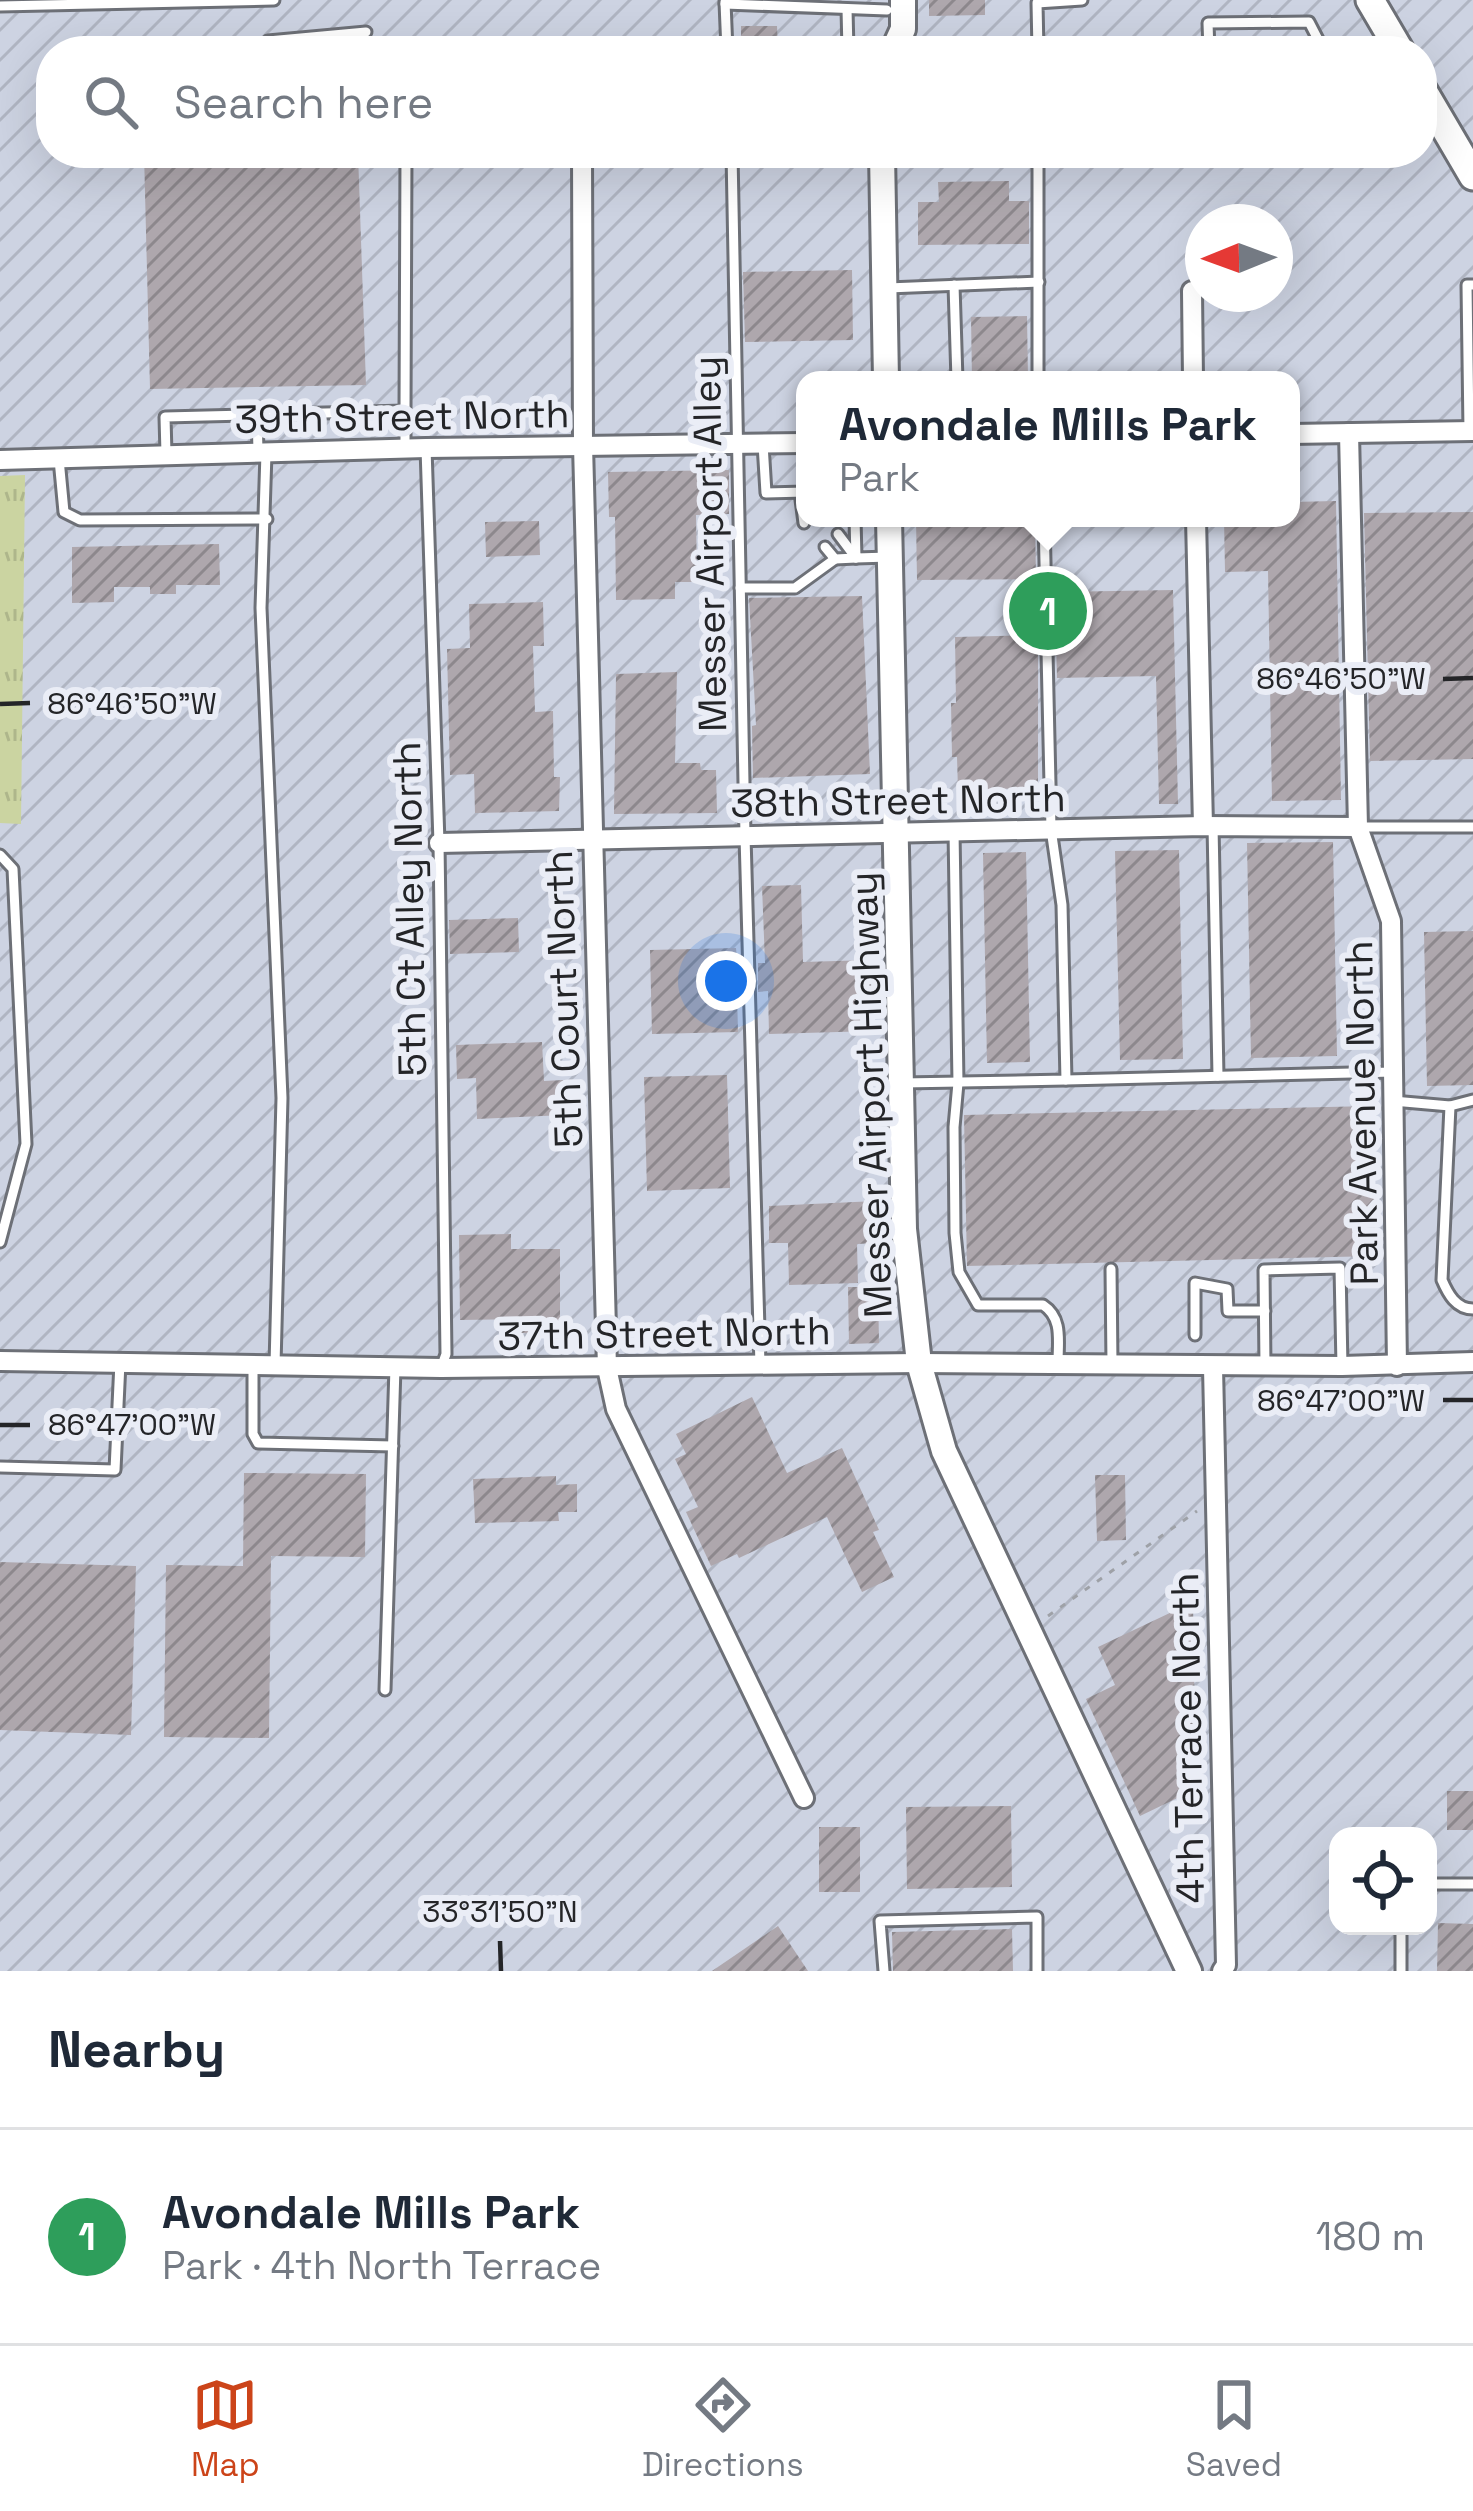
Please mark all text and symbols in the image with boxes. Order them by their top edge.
search box [36,36,1437,168]
icon: search [78,69,144,135]
text: Search here [174,74,433,131]
north arrow [1185,204,1293,312]
street label: Messer Airport Alley [682,356,737,732]
popup [796,371,1300,527]
street label: 39th Street North [234,389,570,444]
text: Avondale Mills Park [839,396,1257,453]
text: Park [839,453,920,502]
pin: 1 [1009,566,1087,656]
text: 86°46'50"W [1256,659,1426,698]
text: 86°46'50"W [47,684,217,723]
street label: 5th Ct Alley North [382,741,437,1077]
street label: 38th Street North [730,773,1066,828]
street label: 5th Court North [534,849,593,1148]
street label: Messer Airport Highway [838,871,903,1319]
street label: Park Avenue North [1334,940,1389,1286]
your location [696,951,756,1011]
street label: 37th Street North [497,1306,831,1361]
text: 86°47'00"W [1257,1381,1425,1420]
text: 86°47'00"W [48,1405,216,1444]
street label: 4th Terrace North [1160,1572,1215,1904]
map controls [1329,1827,1437,1935]
button: locate [1329,1827,1437,1935]
text: 33°31'50"N [422,1892,578,1931]
text: Nearby [48,2017,225,2082]
text: Avondale Mills Park [162,2184,580,2241]
text: 1 [78,2212,96,2261]
text: 180 m [1316,2212,1425,2261]
text: Park · 4th North Terrace [162,2241,601,2290]
tab: Map [191,2372,260,2486]
tab: Directions [642,2372,804,2486]
tab: Saved [1186,2372,1282,2486]

